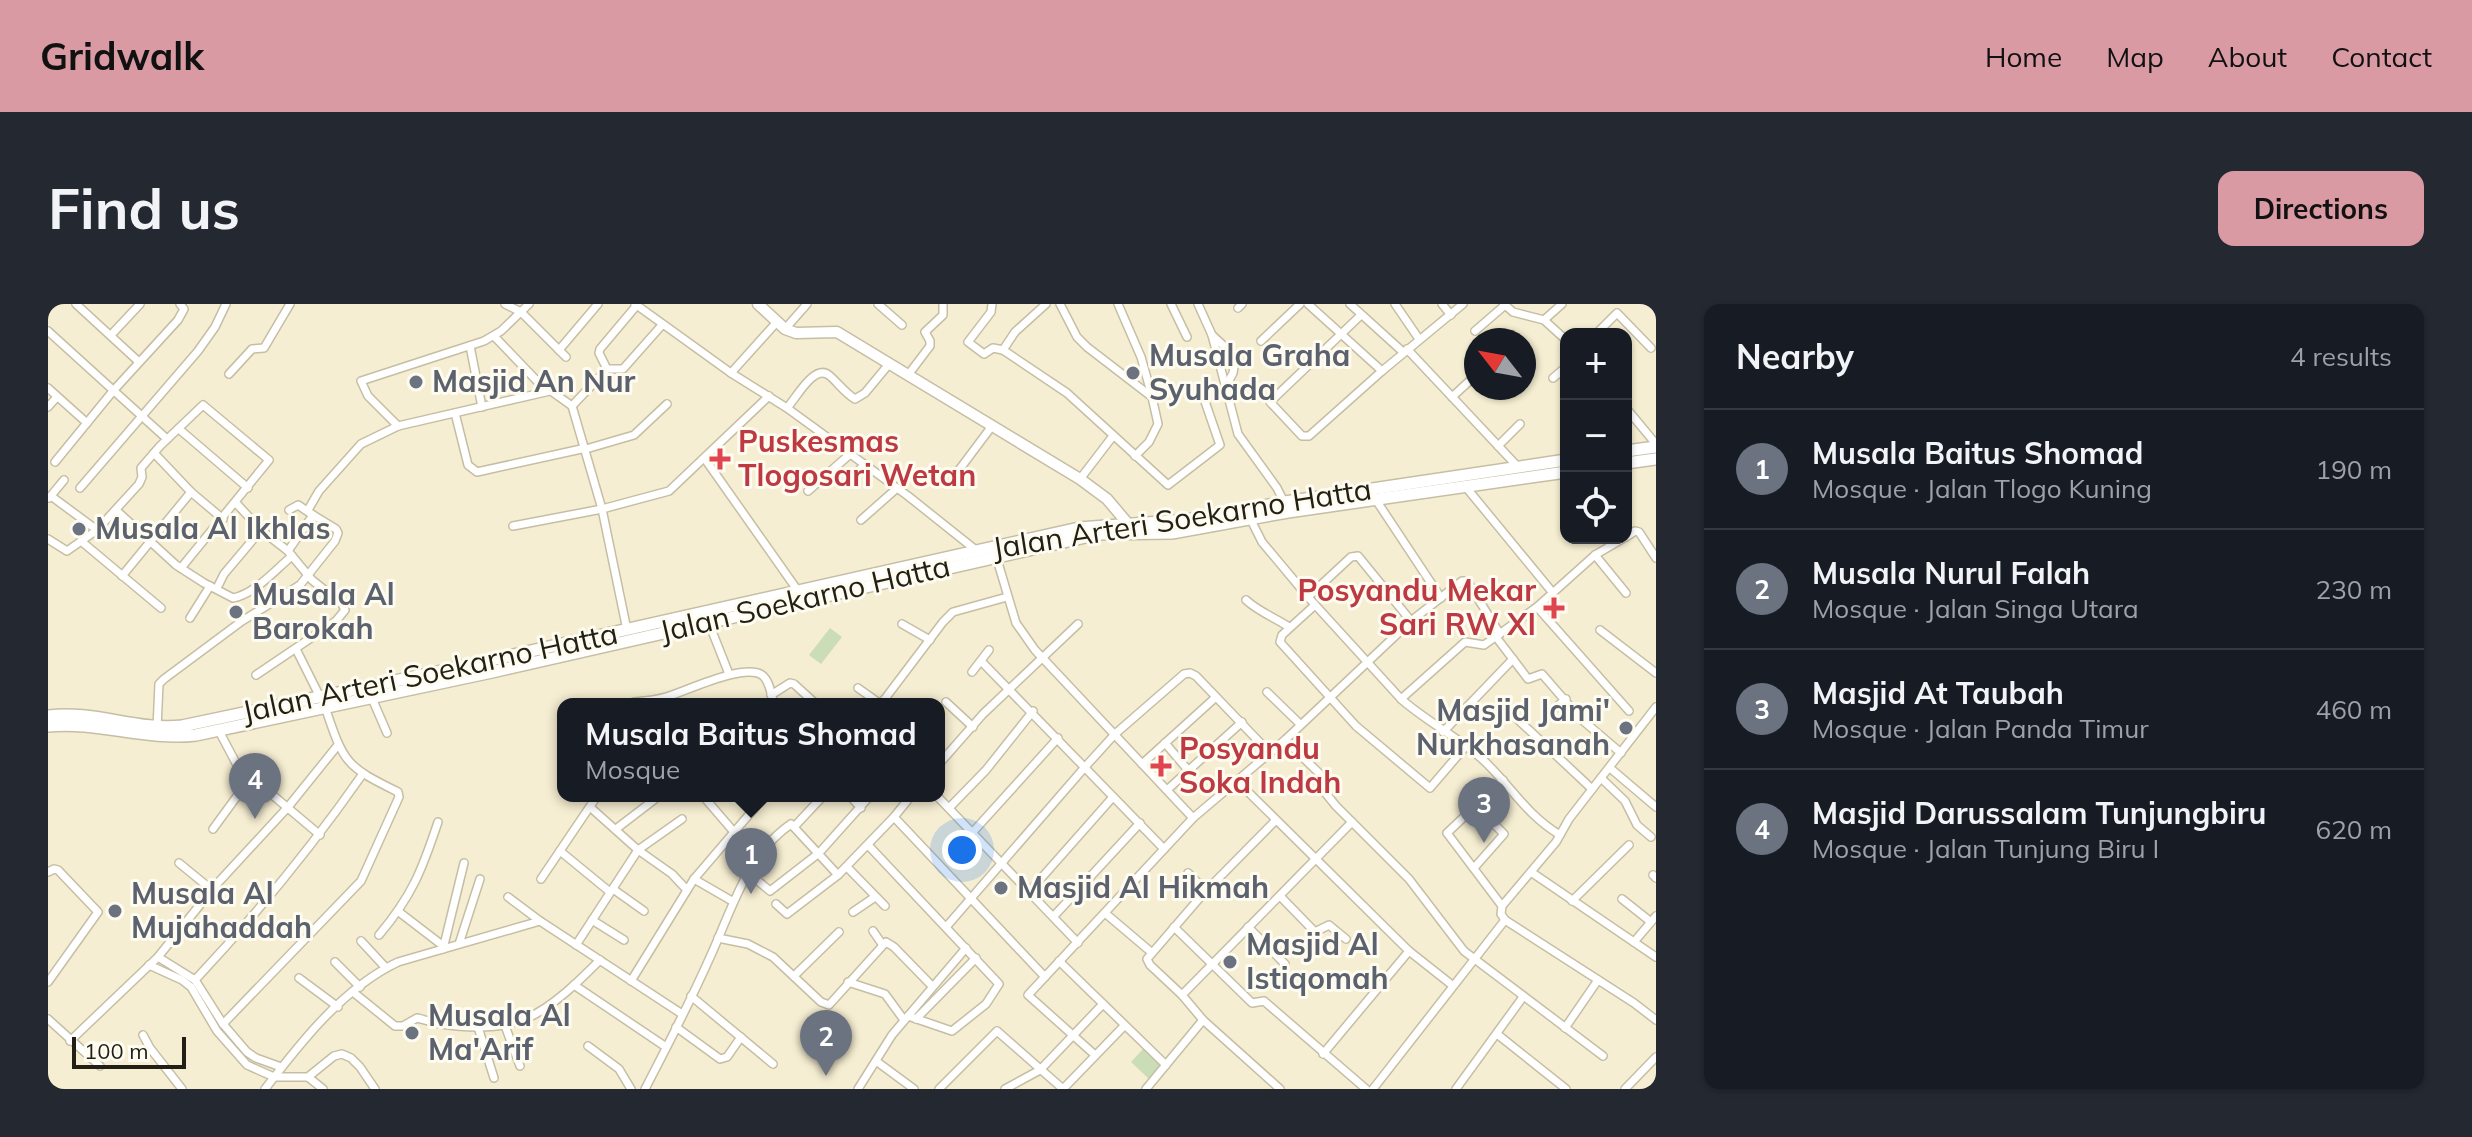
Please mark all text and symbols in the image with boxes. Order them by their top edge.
text: Gridwalk [40,32,204,80]
text: Home [1985,39,2062,74]
text: Map [2106,39,2164,74]
text: About [2208,39,2287,74]
text: Contact [2331,39,2432,74]
button: Directions [2218,171,2424,246]
text: Find us [48,173,240,243]
north arrow [1464,328,1536,400]
map controls [1560,328,1632,544]
button: + [1560,328,1632,400]
text: Nearby [1736,335,1854,378]
place label: Musala Graha Syuhada [1149,336,1350,408]
text: 4 results [2290,340,2392,373]
place label: Masjid An Nur [432,362,636,400]
marker: Musala Graha Syuhada [1124,364,1142,382]
marker: Masjid An Nur [407,373,425,391]
button: − [1560,400,1632,472]
place label: Puskesmas Tlogosari Wetan [738,422,976,494]
text: Musala Baitus Shomad [1812,434,2143,472]
marker: Puskesmas Tlogosari Wetan [709,448,731,470]
text: 1 [1754,453,1770,486]
text: 190 m [2316,453,2392,486]
street label: Jalan Arteri Soekarno Hatta [990,469,1374,567]
button: locate [1560,472,1632,544]
text: Mosque · Jalan Tlogo Kuning [1812,472,2152,505]
place label: Musala Al Ikhlas [95,509,330,547]
marker: Musala Al Ikhlas [70,520,88,538]
street label: Jalan Soekarno Hatta [656,546,954,650]
text: Musala Nurul Falah [1812,554,2090,592]
place label: Posyandu Mekar Sari RW XI [1298,571,1536,643]
text: 2 [1754,573,1770,606]
text: 230 m [2316,573,2392,606]
place label: Musala Al Barokah [252,575,395,647]
text: Mosque · Jalan Singa Utara [1812,592,2139,625]
marker: Posyandu Mekar Sari RW XI [1543,597,1565,619]
marker: Musala Al Barokah [227,603,245,621]
street label: Jalan Arteri Soekarno Hatta [238,614,621,730]
text: Masjid At Taubah [1812,674,2064,712]
place label: Masjid Jami' Nurkhasanah [1416,691,1610,763]
text: 3 [1754,693,1770,726]
text: 460 m [2316,693,2392,726]
popup [557,698,945,802]
text: Mosque · Jalan Panda Timur [1812,712,2149,745]
text: Musala Baitus Shomad [585,715,917,753]
marker: Masjid Jami' Nurkhasanah [1617,719,1635,737]
place label: Posyandu Soka Indah [1179,729,1341,801]
pin: 4 [229,753,281,819]
text: Mosque [585,753,680,786]
marker: Posyandu Soka Indah [1150,755,1172,777]
pin: 3 [1458,777,1510,843]
text: Masjid Darussalam Tunjungbiru [1812,794,2266,832]
text: 4 [1754,813,1770,846]
text: 620 m [2316,813,2392,846]
pin: 1 [725,828,777,894]
your location [942,830,982,870]
text: Mosque · Jalan Tunjung Biru I [1812,832,2159,865]
place label: Masjid Al Hikmah [1017,868,1269,906]
place label: Musala Al Mujahaddah [131,874,312,946]
marker: Masjid Al Hikmah [992,879,1010,897]
marker: Musala Al Mujahaddah [106,902,124,920]
place label: Masjid Al Istiqomah [1246,925,1389,997]
marker: Masjid Al Istiqomah [1221,953,1239,971]
place label: Musala Al Ma'Arif [428,996,571,1068]
pin: 2 [800,1010,852,1076]
marker: Musala Al Ma'Arif [403,1024,421,1042]
scale bar [72,1033,186,1069]
text: 100 m [84,1037,149,1065]

